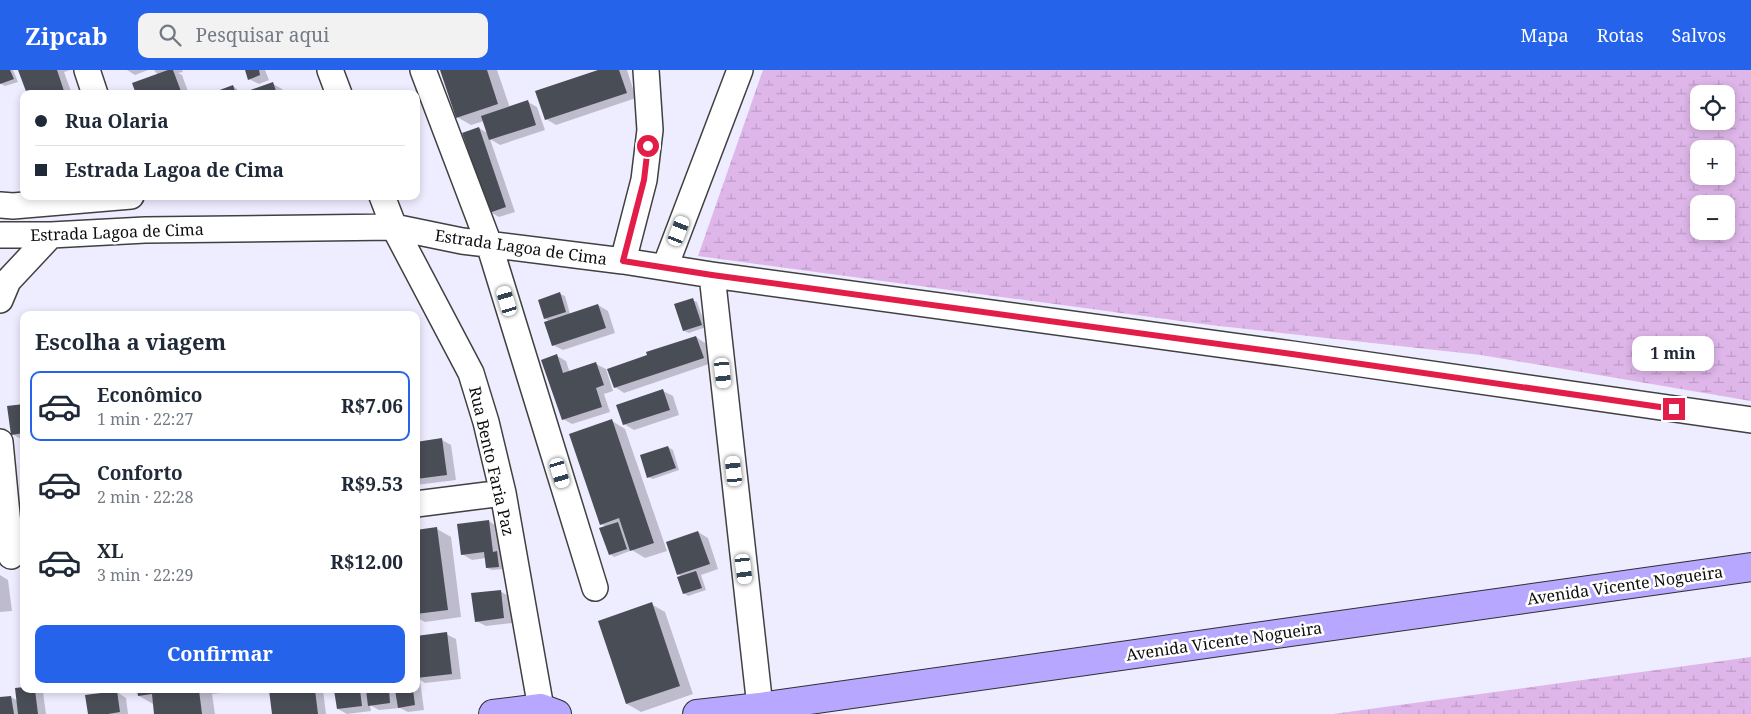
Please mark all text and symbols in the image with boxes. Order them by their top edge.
search box [138,13,488,58]
text: Zipcab [25,19,108,52]
icon: search [156,21,184,49]
text: Pesquisar aqui [196,22,329,48]
text: Mapa [1521,23,1569,47]
text: Rotas [1597,23,1644,47]
text: Salvos [1672,23,1726,47]
map controls [1690,85,1735,240]
button: locate [1690,85,1735,130]
text: Rua Olaria [65,108,169,134]
route start [637,135,659,157]
button: + [1690,140,1735,185]
text: Estrada Lagoa de Cima [65,157,284,183]
button: − [1690,195,1735,240]
car [666,214,691,248]
street label: Estrada Lagoa de Cima [30,218,204,246]
street label: Estrada Lagoa de Cima [433,224,609,270]
car [495,284,518,318]
text: Escolha a viagem [35,326,226,356]
callout: 1 min [1633,336,1715,372]
text: 1 min [1650,342,1696,364]
car [713,357,732,389]
text: Econômico [97,382,203,408]
icon: car [37,384,82,429]
street label: Rua Bento Faria Paz [464,384,520,538]
text: R$7.06 [341,393,403,419]
route end [1663,398,1685,420]
text: 1 min · 22:27 [97,408,193,430]
car [724,455,743,487]
car [548,456,571,490]
text: Conforto [97,460,183,486]
icon: car [37,462,82,507]
text: R$9.53 [341,471,403,497]
text: 2 min · 22:28 [97,486,193,508]
text: XL [97,538,123,564]
icon: car [37,540,82,585]
text: R$12.00 [330,549,403,575]
car [734,553,753,585]
street label: Avenida Vicente Nogueira [1526,560,1724,610]
text: 3 min · 22:29 [97,564,193,586]
street label: Avenida Vicente Nogueira [1125,616,1323,666]
button: Confirmar [35,625,405,683]

